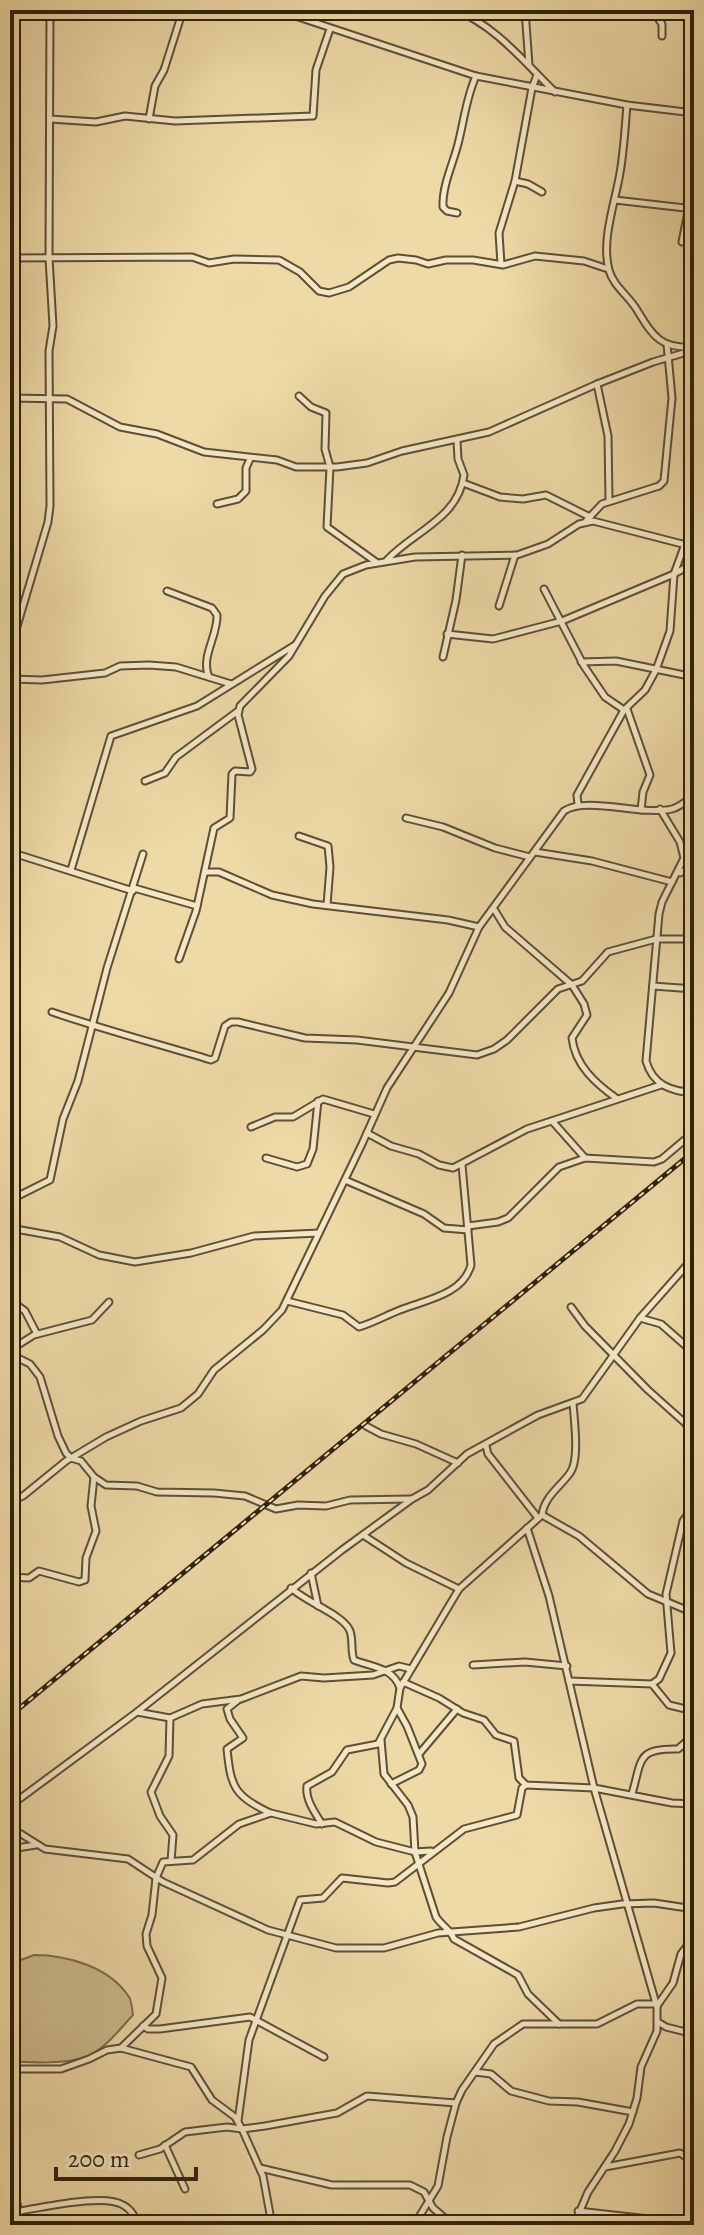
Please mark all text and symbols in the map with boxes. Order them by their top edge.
scale bar [56,2131,196,2181]
text: 200 m [68,2143,130,2175]

